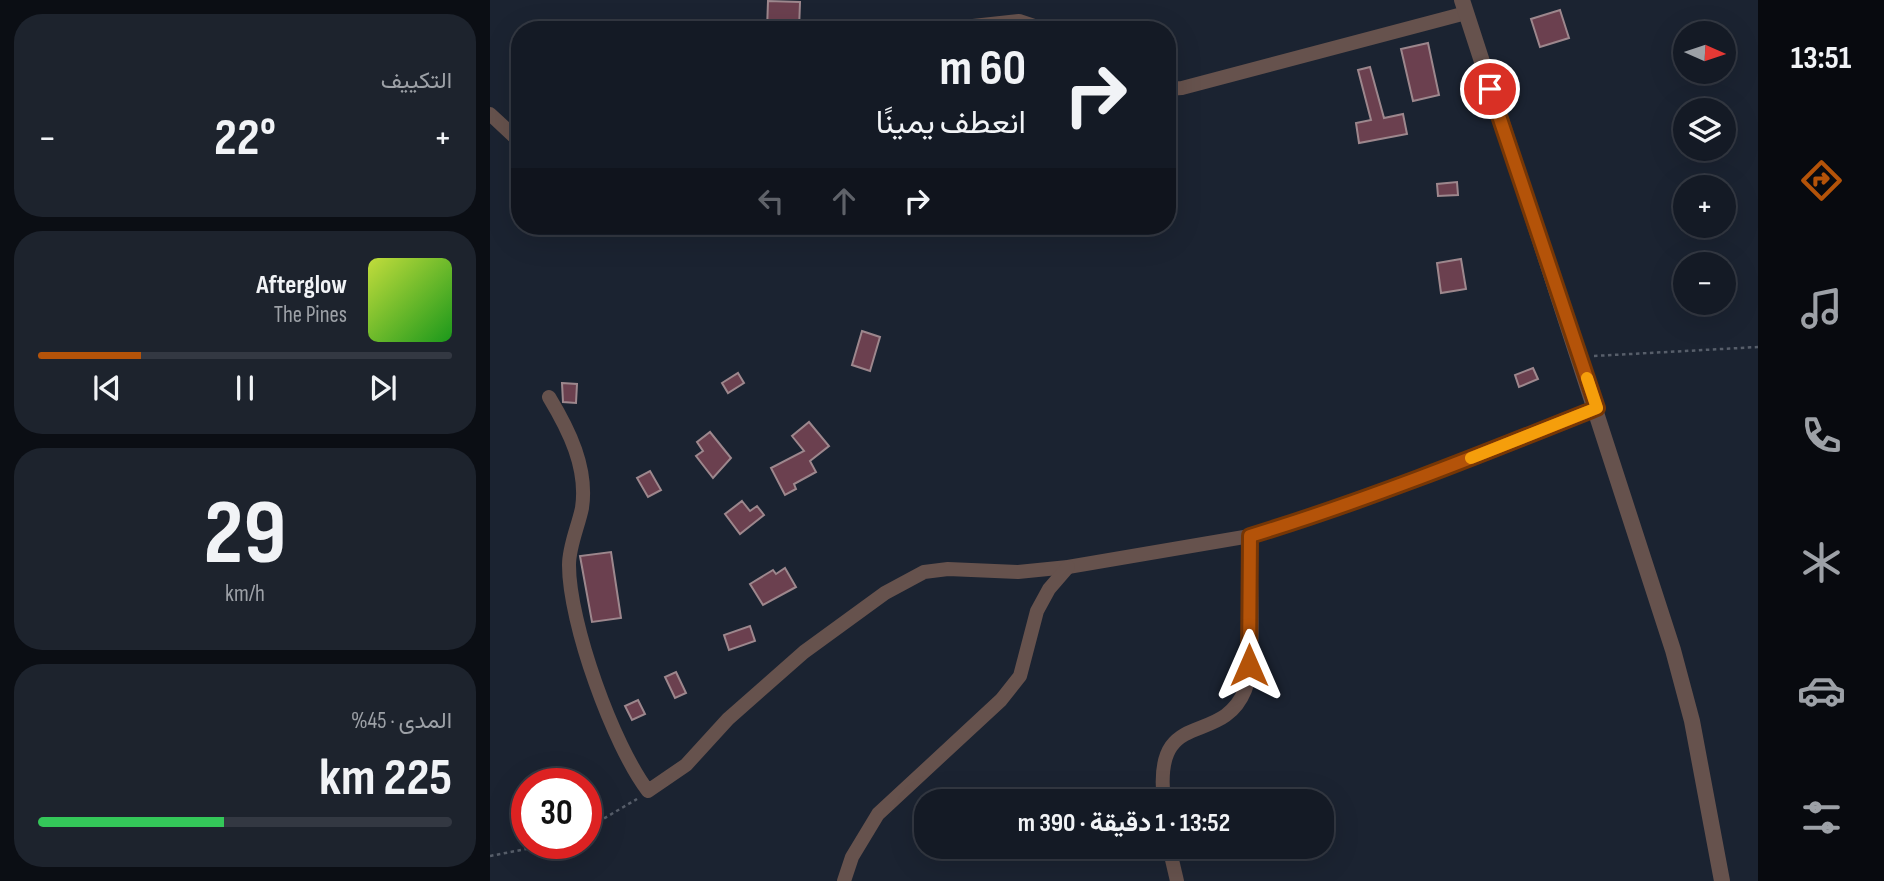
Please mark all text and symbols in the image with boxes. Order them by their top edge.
north arrow [1673,21,1736,84]
map controls [1673,21,1736,315]
text: 13:51 [1791,39,1851,78]
text: 60 m [939,40,1026,99]
icon: right [1050,49,1141,140]
pin [1460,59,1520,119]
text: التكييف [381,67,452,95]
icon: arrive [1471,70,1509,108]
button: layers [1673,98,1736,161]
text: انعطف يمينًا [876,104,1026,143]
text: 22° [214,107,276,170]
text: − [38,116,57,161]
text: + [433,116,452,161]
icon: directions [1797,156,1846,205]
button: + [1673,175,1736,238]
icon: left [752,182,790,220]
icon: ahead [825,182,863,220]
icon: right [898,182,936,220]
button: − [1673,252,1736,315]
text: Afterglow [256,270,347,301]
icon: music [1797,284,1846,333]
text: The Pines [274,301,347,329]
icon: previous [88,369,126,407]
icon: pause [226,369,264,407]
icon: next [364,369,402,407]
icon: phone [1797,411,1846,460]
text: 29 [204,480,287,589]
icon: climate [1797,538,1846,587]
text: km/h [225,580,265,608]
position arrow [1212,628,1286,702]
icon: car [1797,666,1846,715]
text: المدى · 45% [351,707,452,735]
text: 225 km [319,747,452,810]
speed limit sign: 30 [511,768,602,859]
icon: filters [1797,793,1846,842]
text: 13:52 · 1 دقيقة · 390 m [1018,808,1230,839]

